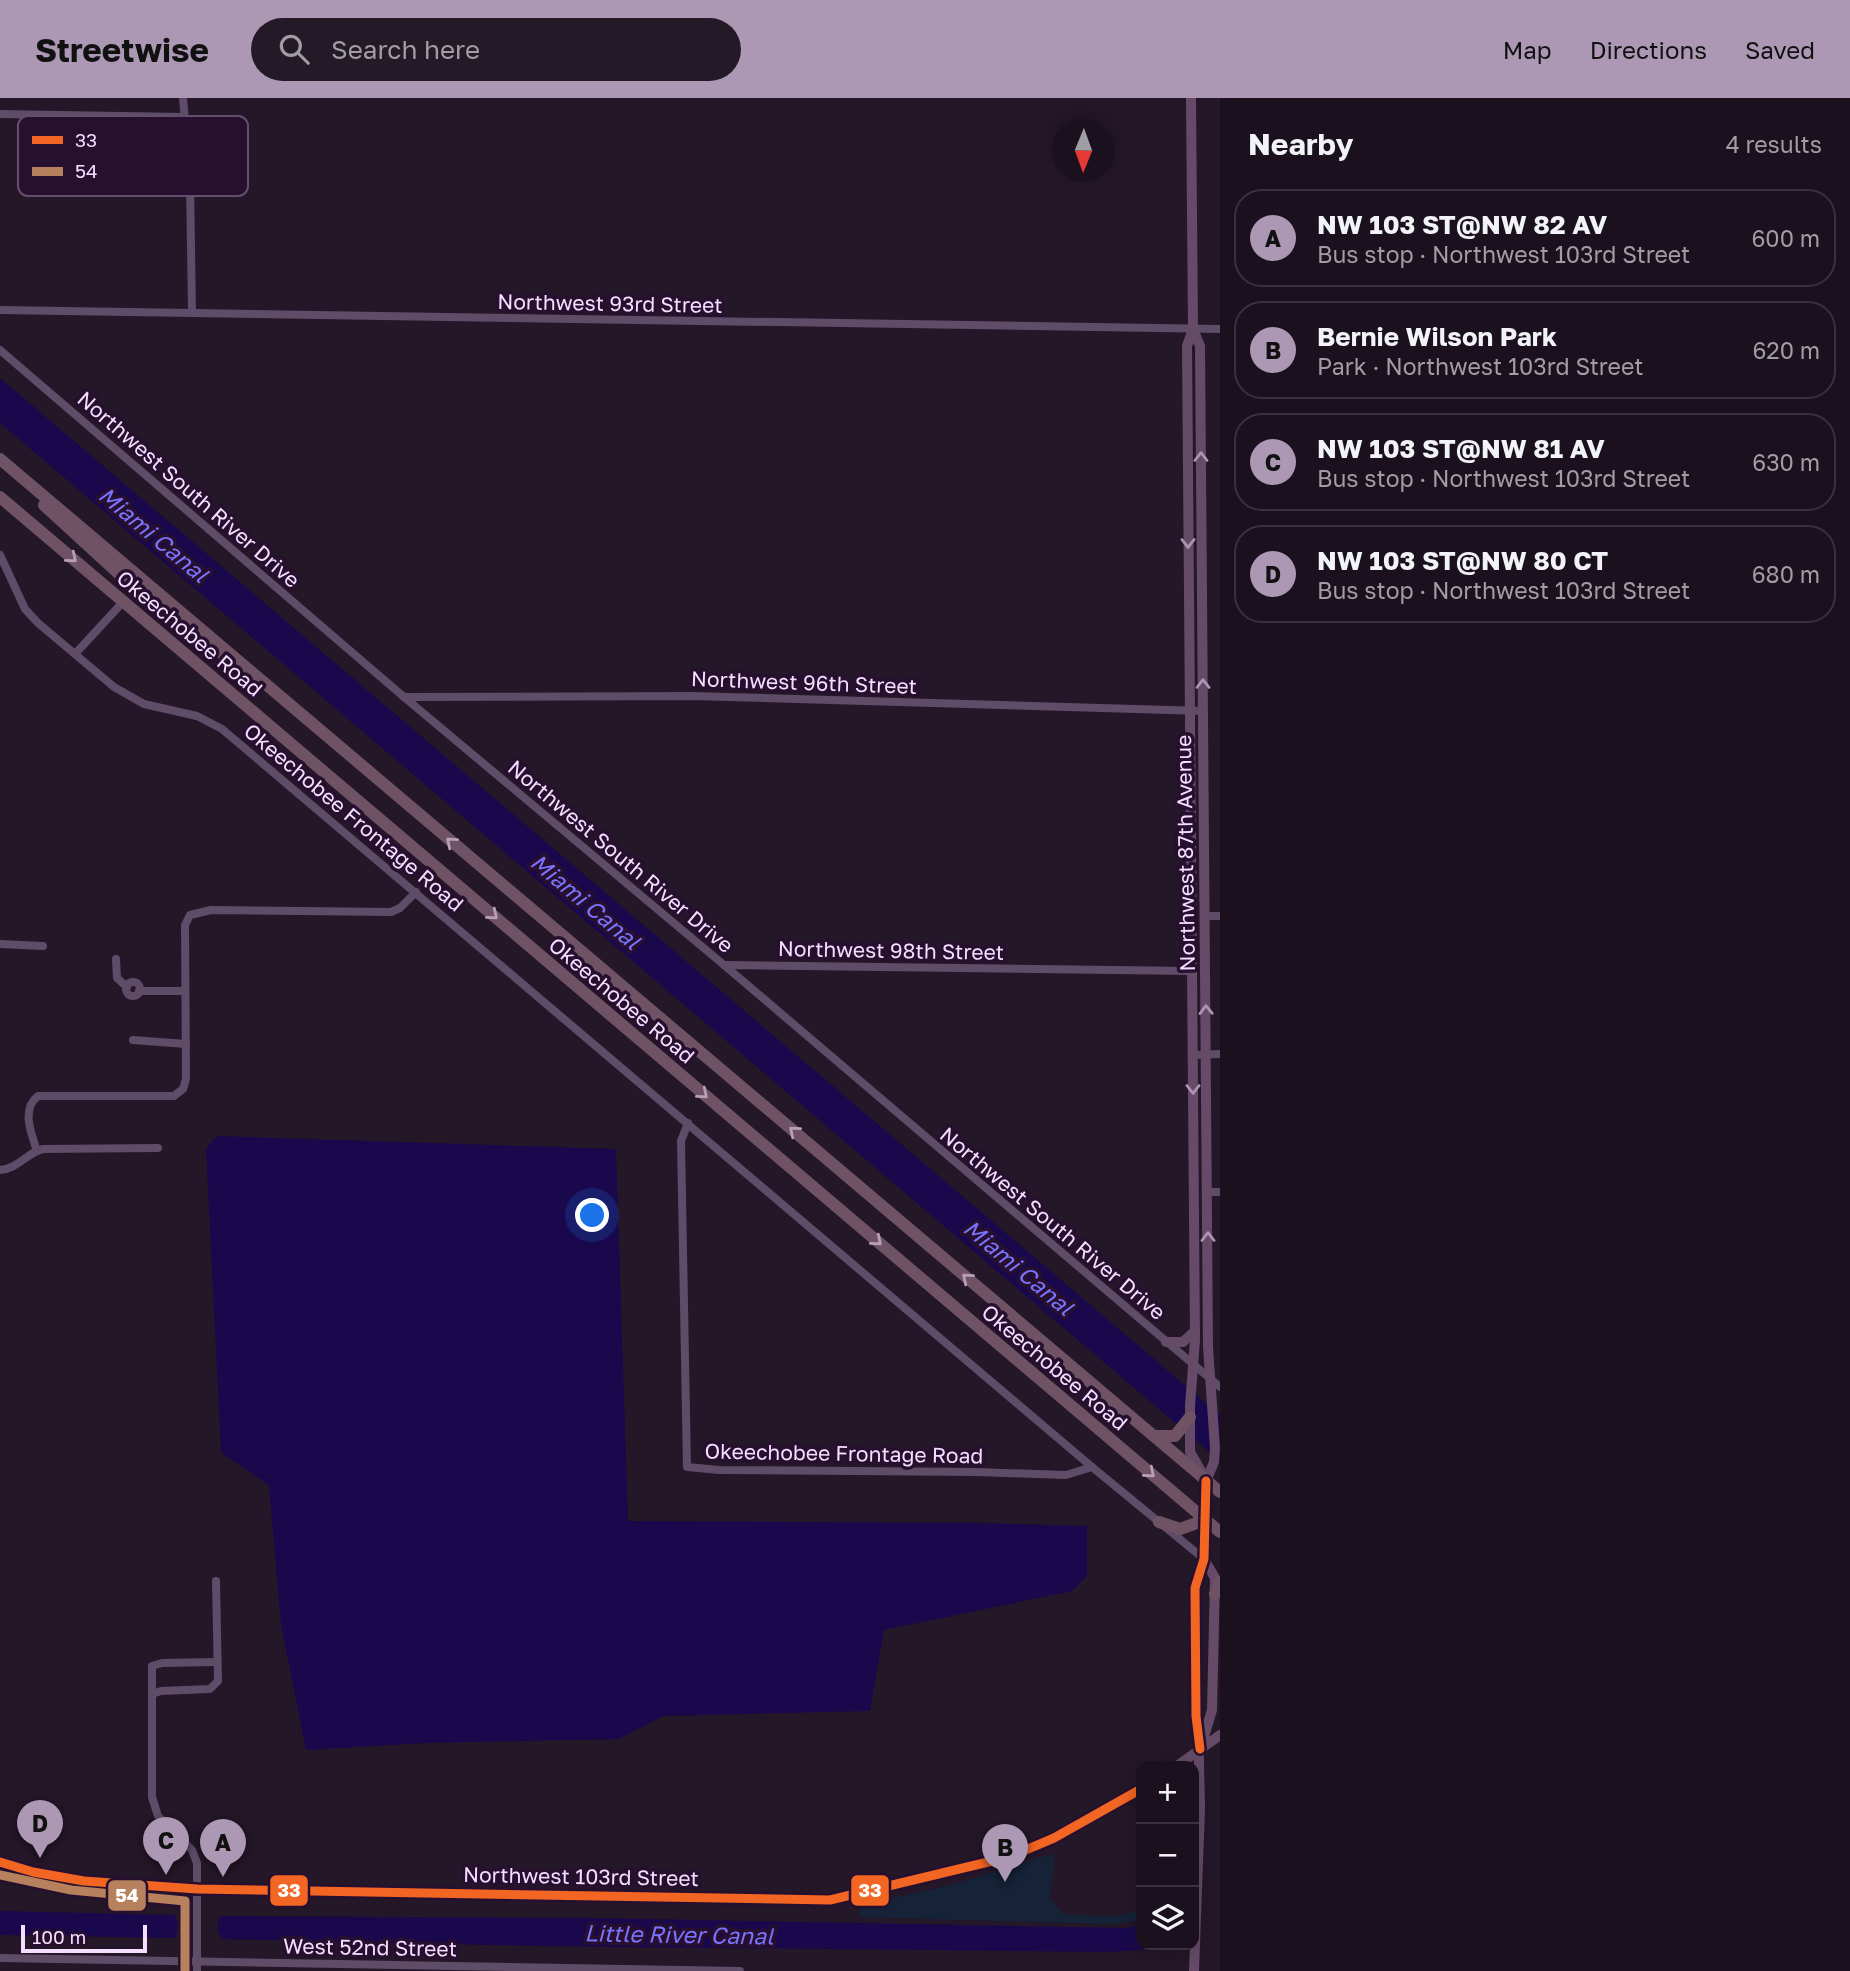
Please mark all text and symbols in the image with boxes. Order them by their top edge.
search box [251,18,741,81]
text: Streetwise [35,30,209,69]
icon: search [275,30,313,68]
text: Search here [331,34,480,65]
text: Map [1503,35,1552,64]
text: Directions [1590,35,1707,64]
text: Saved [1745,35,1815,64]
legend [18,116,248,196]
north arrow [1052,119,1115,182]
text: Nearby [1248,126,1353,162]
text: 33 [75,128,97,151]
text: 4 results [1726,130,1822,158]
text: 54 [75,159,98,182]
text: NW 103 ST@NW 82 AV [1317,209,1607,240]
text: A [1265,224,1281,252]
text: 600 m [1751,224,1820,252]
text: Bus stop · Northwest 103rd Street [1317,240,1690,268]
street label: Northwest 93rd Street [497,288,723,318]
text: Bernie Wilson Park [1317,321,1557,352]
text: B [1265,336,1281,364]
text: 620 m [1752,336,1820,364]
text: Park · Northwest 103rd Street [1317,352,1644,380]
street label: Northwest South River Drive [72,385,306,593]
text: NW 103 ST@NW 81 AV [1317,433,1605,464]
text: C [1265,448,1281,476]
text: 630 m [1752,448,1820,476]
one-way arrow [1193,451,1209,462]
text: Bus stop · Northwest 103rd Street [1317,464,1690,492]
water label: Miami Canal [94,480,216,589]
one-way arrow [1180,538,1196,549]
text: NW 103 ST@NW 80 CT [1317,545,1608,576]
one-way arrow [63,550,76,562]
text: D [1265,560,1281,588]
text: 680 m [1752,560,1820,588]
street label: Okeechobee Road [112,564,268,702]
text: Bus stop · Northwest 103rd Street [1317,576,1690,604]
street label: Northwest 96th Street [691,665,917,699]
one-way arrow [1195,679,1211,689]
street label: Okeechobee Frontage Road [239,717,469,917]
street label: Northwest 87th Avenue [1170,734,1200,972]
street label: Northwest South River Drive [503,754,739,958]
one-way arrow [447,838,460,850]
water label: Miami Canal [526,847,648,956]
one-way arrow [484,907,497,919]
street label: Okeechobee Road [544,931,700,1069]
street label: Northwest 98th Street [778,935,1004,965]
one-way arrow [1198,1004,1214,1015]
one-way arrow [1185,1084,1201,1095]
one-way arrow [695,1086,708,1098]
street label: Northwest South River Drive [935,1121,1171,1325]
one-way arrow [789,1127,801,1140]
your location [575,1198,609,1232]
water label: Miami Canal [959,1213,1081,1322]
one-way arrow [1200,1232,1216,1242]
one-way arrow [869,1233,882,1245]
one-way arrow [963,1274,976,1286]
street label: Okeechobee Road [977,1298,1133,1436]
street label: Okeechobee Frontage Road [704,1438,984,1468]
one-way arrow [1142,1465,1155,1477]
map controls [1136,1761,1199,1950]
button: + [1136,1761,1199,1824]
pin: D [17,1800,63,1858]
pin: C [143,1817,189,1875]
pin: A [200,1819,246,1877]
pin: B [982,1824,1028,1882]
button: − [1136,1824,1199,1887]
street label: Northwest 103rd Street [463,1861,699,1891]
line badge: 33 [269,1874,309,1907]
line badge: 33 [850,1874,890,1907]
text: 33 [277,1878,301,1901]
text: 33 [858,1878,882,1901]
line badge: 54 [107,1879,147,1912]
text: 54 [115,1883,139,1906]
button: layers [1136,1887,1199,1950]
water label: Little River Canal [584,1918,775,1950]
scale bar [21,1922,147,1954]
text: 100 m [32,1925,86,1948]
street label: West 52nd Street [283,1932,457,1962]

